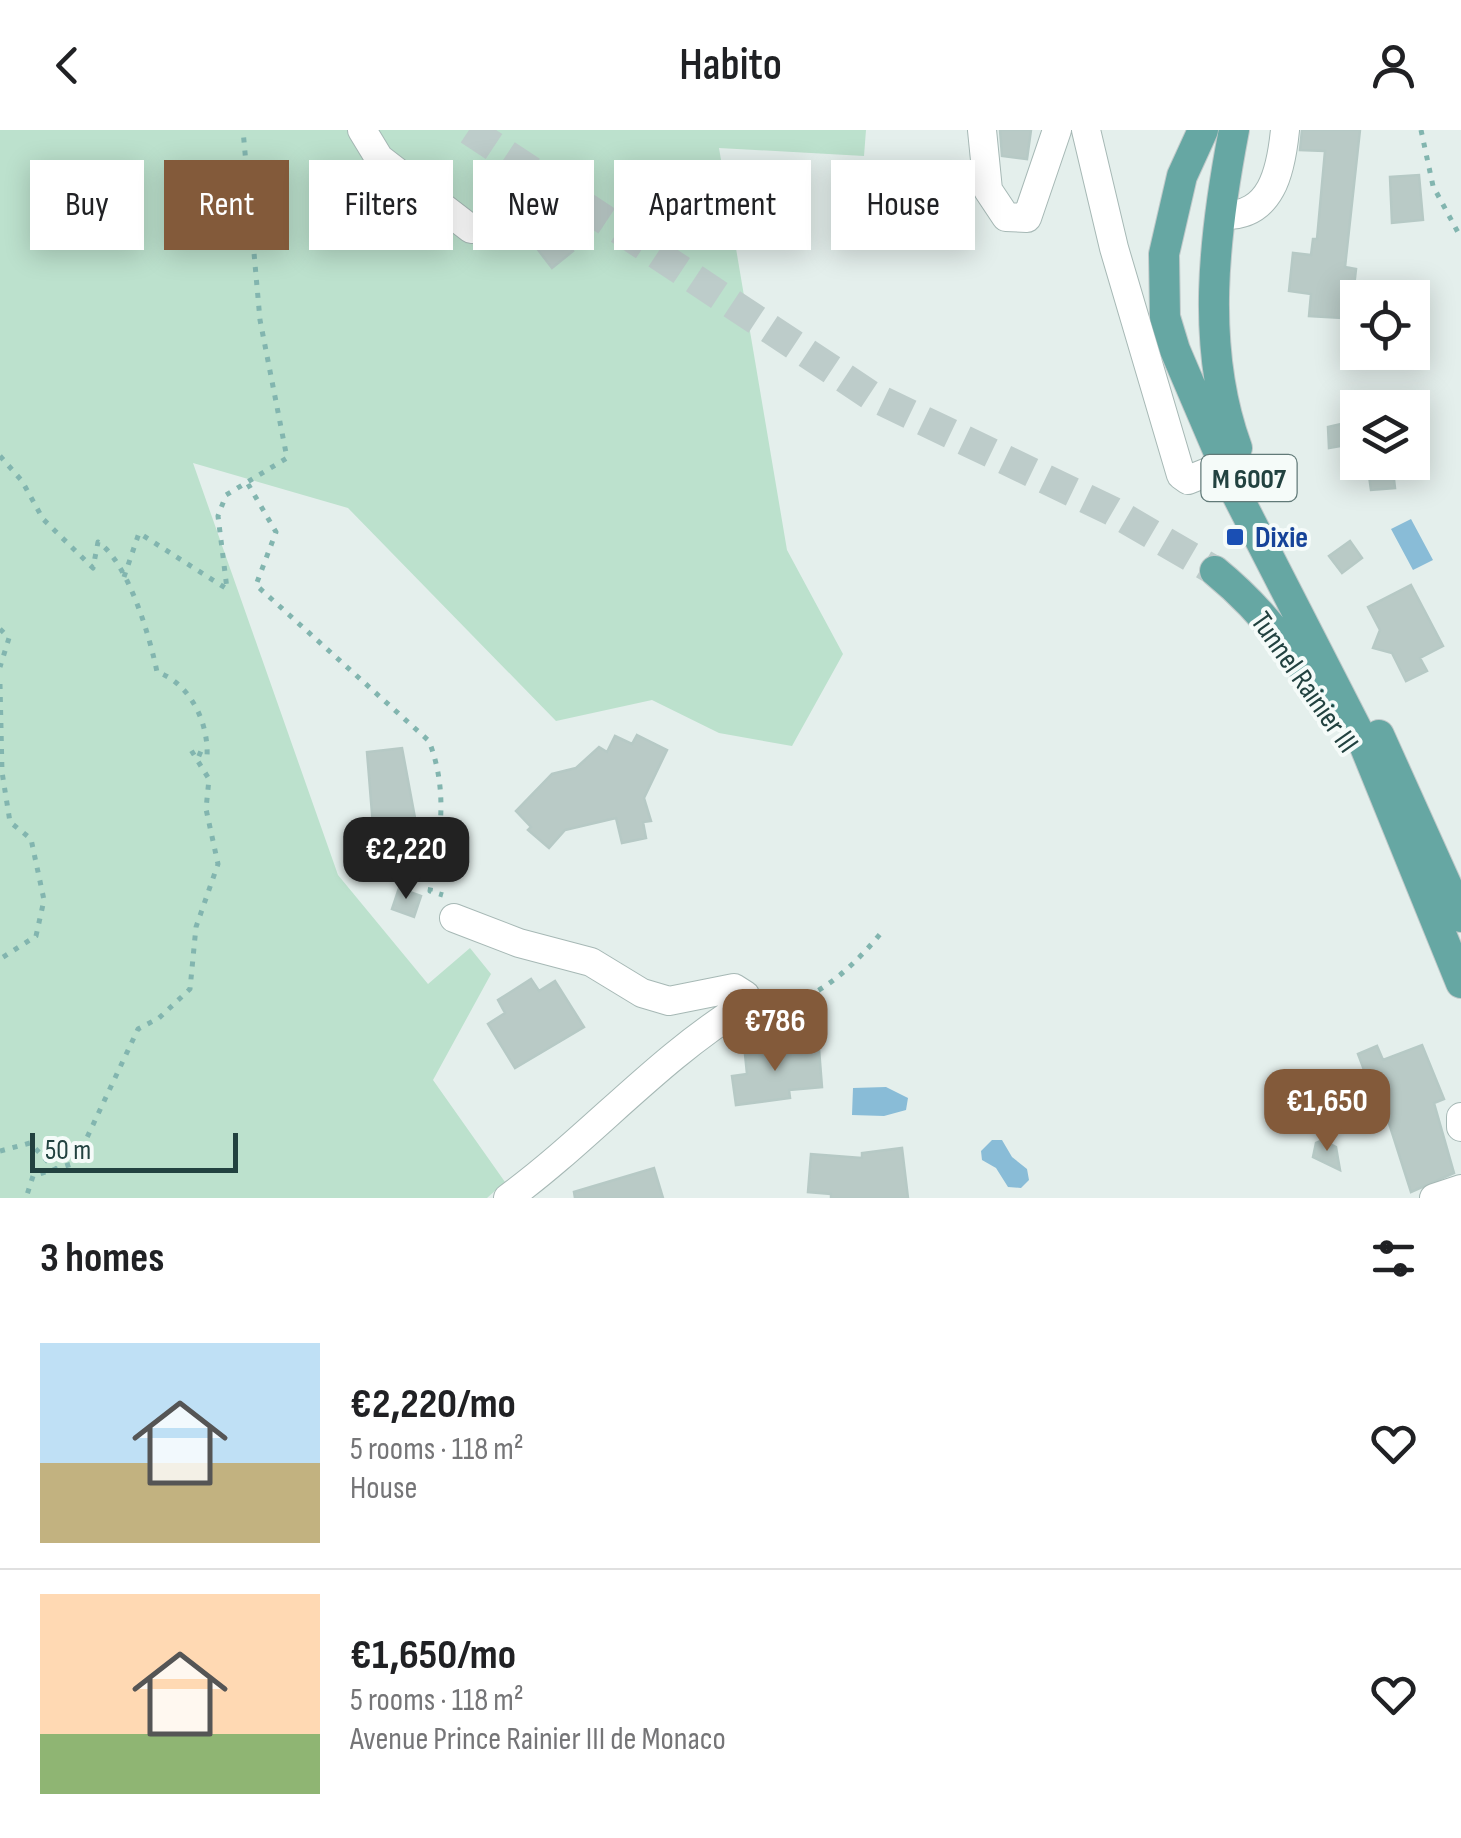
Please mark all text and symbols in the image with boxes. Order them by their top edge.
icon: back [40,38,95,93]
text: Habito [679,38,782,93]
icon: person [1366,38,1421,93]
chip: Buy [30,160,144,250]
chip: Rent [164,160,289,250]
chip: Filters [309,160,453,250]
chip: New [473,160,594,250]
chip: Apartment [614,160,811,250]
chip: House [831,160,975,250]
map controls [1340,280,1430,480]
button: locate [1340,280,1430,370]
button: layers [1340,390,1430,480]
road number: M 6007 [1202,455,1296,501]
place label: Dixie [1255,520,1308,556]
marker: Dixie [1224,526,1246,548]
street label: Tunnel Rainier III [1243,605,1366,760]
pin: €2,220 [325,817,487,902]
text: €2,220 [365,830,447,869]
pin: €786 [716,989,834,1074]
text: €786 [745,1002,805,1041]
pin: €1,650 [1246,1069,1408,1154]
text: €1,650 [1286,1082,1368,1121]
scale bar [30,1128,238,1172]
text: 50 m [45,1134,91,1167]
icon: filters [1366,1231,1421,1286]
text: 3 homes [40,1233,164,1284]
text: €2,220/mo [350,1379,516,1430]
icon: home [120,1383,240,1503]
icon: heart [1366,1416,1421,1471]
text: 5 rooms · 118 m² [350,1430,524,1469]
text: House [350,1469,417,1508]
text: €1,650/mo [350,1630,516,1681]
icon: home [120,1634,240,1754]
icon: heart [1366,1667,1421,1722]
text: 5 rooms · 118 m² [350,1681,524,1720]
text: Avenue Prince Rainier III de Monaco [350,1720,726,1759]

